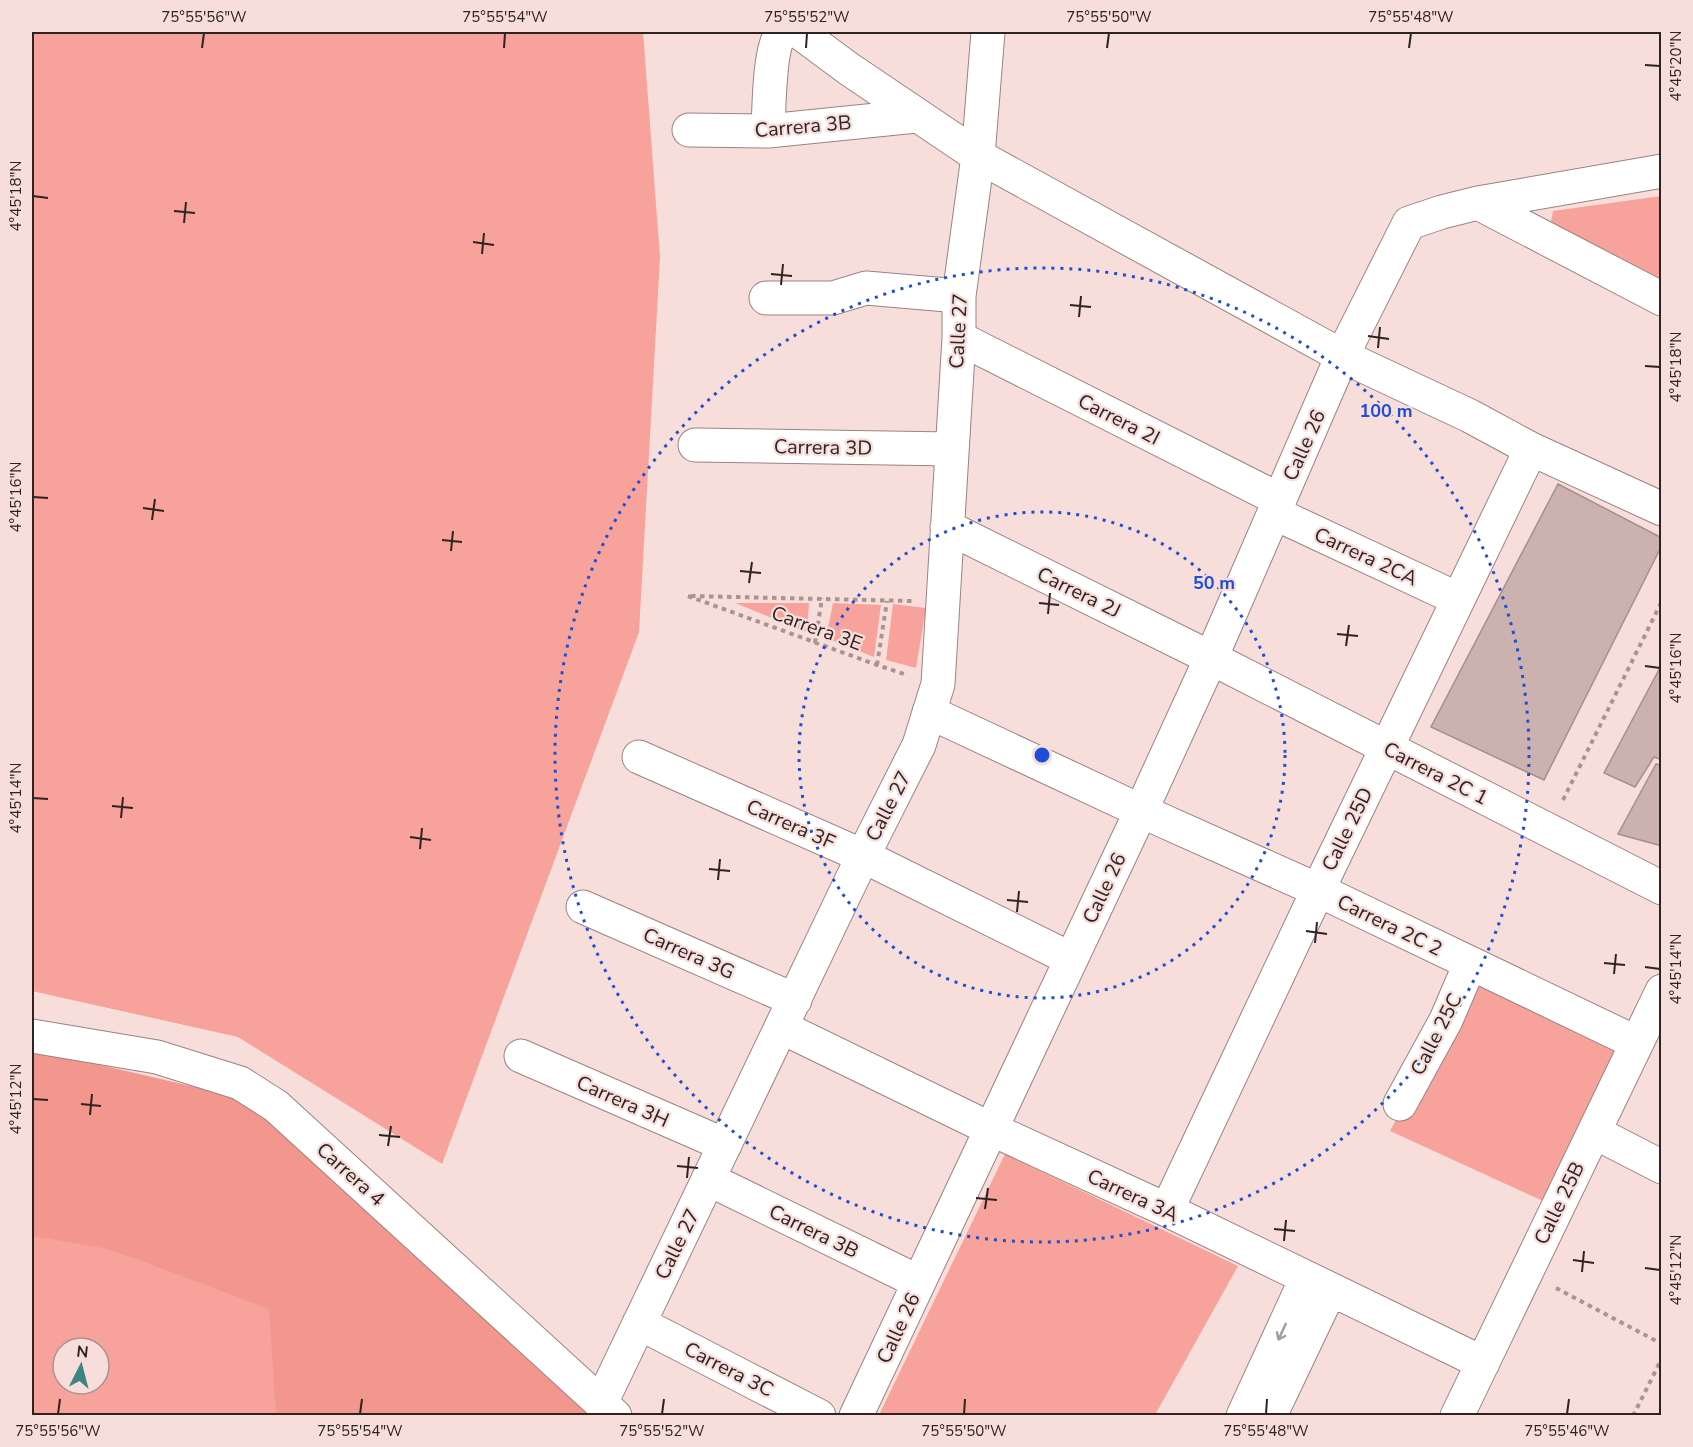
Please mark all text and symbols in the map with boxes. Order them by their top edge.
text: 75°55'56"W [161,7,247,27]
text: 75°55'54"W [462,7,548,27]
text: 75°55'52"W [764,7,850,27]
text: 75°55'50"W [1066,7,1152,27]
text: 75°55'48"W [1368,7,1454,27]
text: 4°45'20"N [1666,31,1686,101]
street label: Carrera 3B [754,109,852,144]
text: 4°45'18"N [6,161,26,231]
street label: Calle 27 [943,293,974,369]
text: 4°45'18"N [1666,332,1686,402]
street label: Carrera 2I [1073,387,1164,452]
text: 100 m [1359,399,1413,423]
street label: Calle 26 [1277,405,1332,485]
street label: Carrera 3D [774,433,872,462]
text: 4°45'16"N [6,462,26,532]
street label: Carrera 2CA [1310,521,1422,592]
street label: Carrera 2J [1032,561,1125,624]
text: 50 m [1193,571,1235,595]
street label: Carrera 3E [768,600,866,657]
text: 4°45'16"N [1666,633,1686,703]
street label: Carrera 2C 1 [1379,736,1493,811]
centre of rings [1032,745,1052,765]
text: 4°45'14"N [6,763,26,833]
street label: Calle 27 [859,767,918,846]
street label: Calle 25D [1316,783,1379,876]
street label: Carrera 3F [742,793,839,856]
street label: Calle 26 [1076,848,1133,928]
street label: Carrera 2C 2 [1333,888,1447,963]
street label: Carrera 3G [639,921,739,986]
text: 4°45'14"N [1666,934,1686,1004]
street label: Calle 25C [1404,989,1469,1080]
text: 4°45'12"N [6,1064,26,1134]
street label: Carrera 3H [572,1069,673,1134]
street label: Carrera 4 [311,1136,391,1212]
street label: Calle 25B [1528,1157,1591,1249]
street label: Carrera 3A [1083,1163,1183,1229]
street label: Carrera 3B [764,1198,863,1265]
street label: Calle 27 [649,1204,706,1284]
text: 4°45'12"N [1666,1235,1686,1305]
street label: Calle 26 [870,1288,927,1368]
one-way arrow [1275,1322,1287,1340]
street label: Carrera 3C [680,1335,778,1403]
north arrow [51,1336,111,1396]
text: N [75,1341,90,1364]
text: 75°55'56"W [15,1421,101,1441]
text: 75°55'54"W [317,1421,403,1441]
text: 75°55'52"W [619,1421,705,1441]
text: 75°55'50"W [921,1421,1007,1441]
text: 75°55'48"W [1223,1421,1309,1441]
text: 75°55'46"W [1524,1421,1610,1441]

